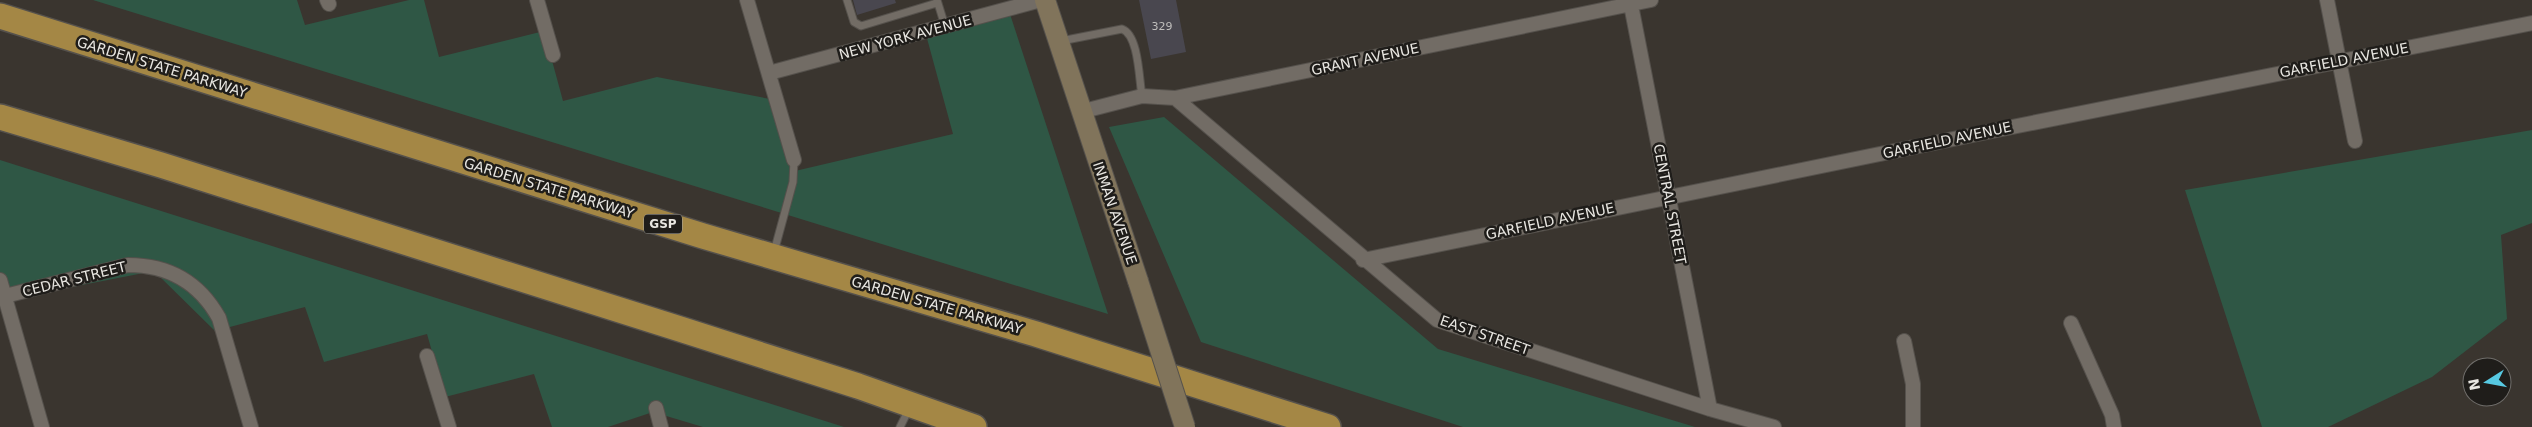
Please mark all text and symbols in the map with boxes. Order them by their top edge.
street label: NEW YORK AVENUE [837,12,973,62]
house number: 329 [1152,20,1173,33]
street label: GARDEN STATE PARKWAY [75,33,249,101]
street label: GRANT AVENUE [1310,40,1420,78]
street label: GARFIELD AVENUE [2278,40,2410,80]
street label: GARFIELD AVENUE [1881,119,2013,161]
street label: CENTRAL STREET [1651,143,1690,266]
street label: GARDEN STATE PARKWAY [462,154,636,222]
street label: INMAN AVENUE [1090,159,1140,267]
street label: GARFIELD AVENUE [1484,200,1616,242]
road number: GSP [644,214,682,233]
street label: CEDAR STREET [20,258,128,300]
street label: GARDEN STATE PARKWAY [850,273,1025,337]
street label: EAST STREET [1438,312,1532,358]
north arrow [2462,357,2512,407]
text: N [2465,377,2483,392]

